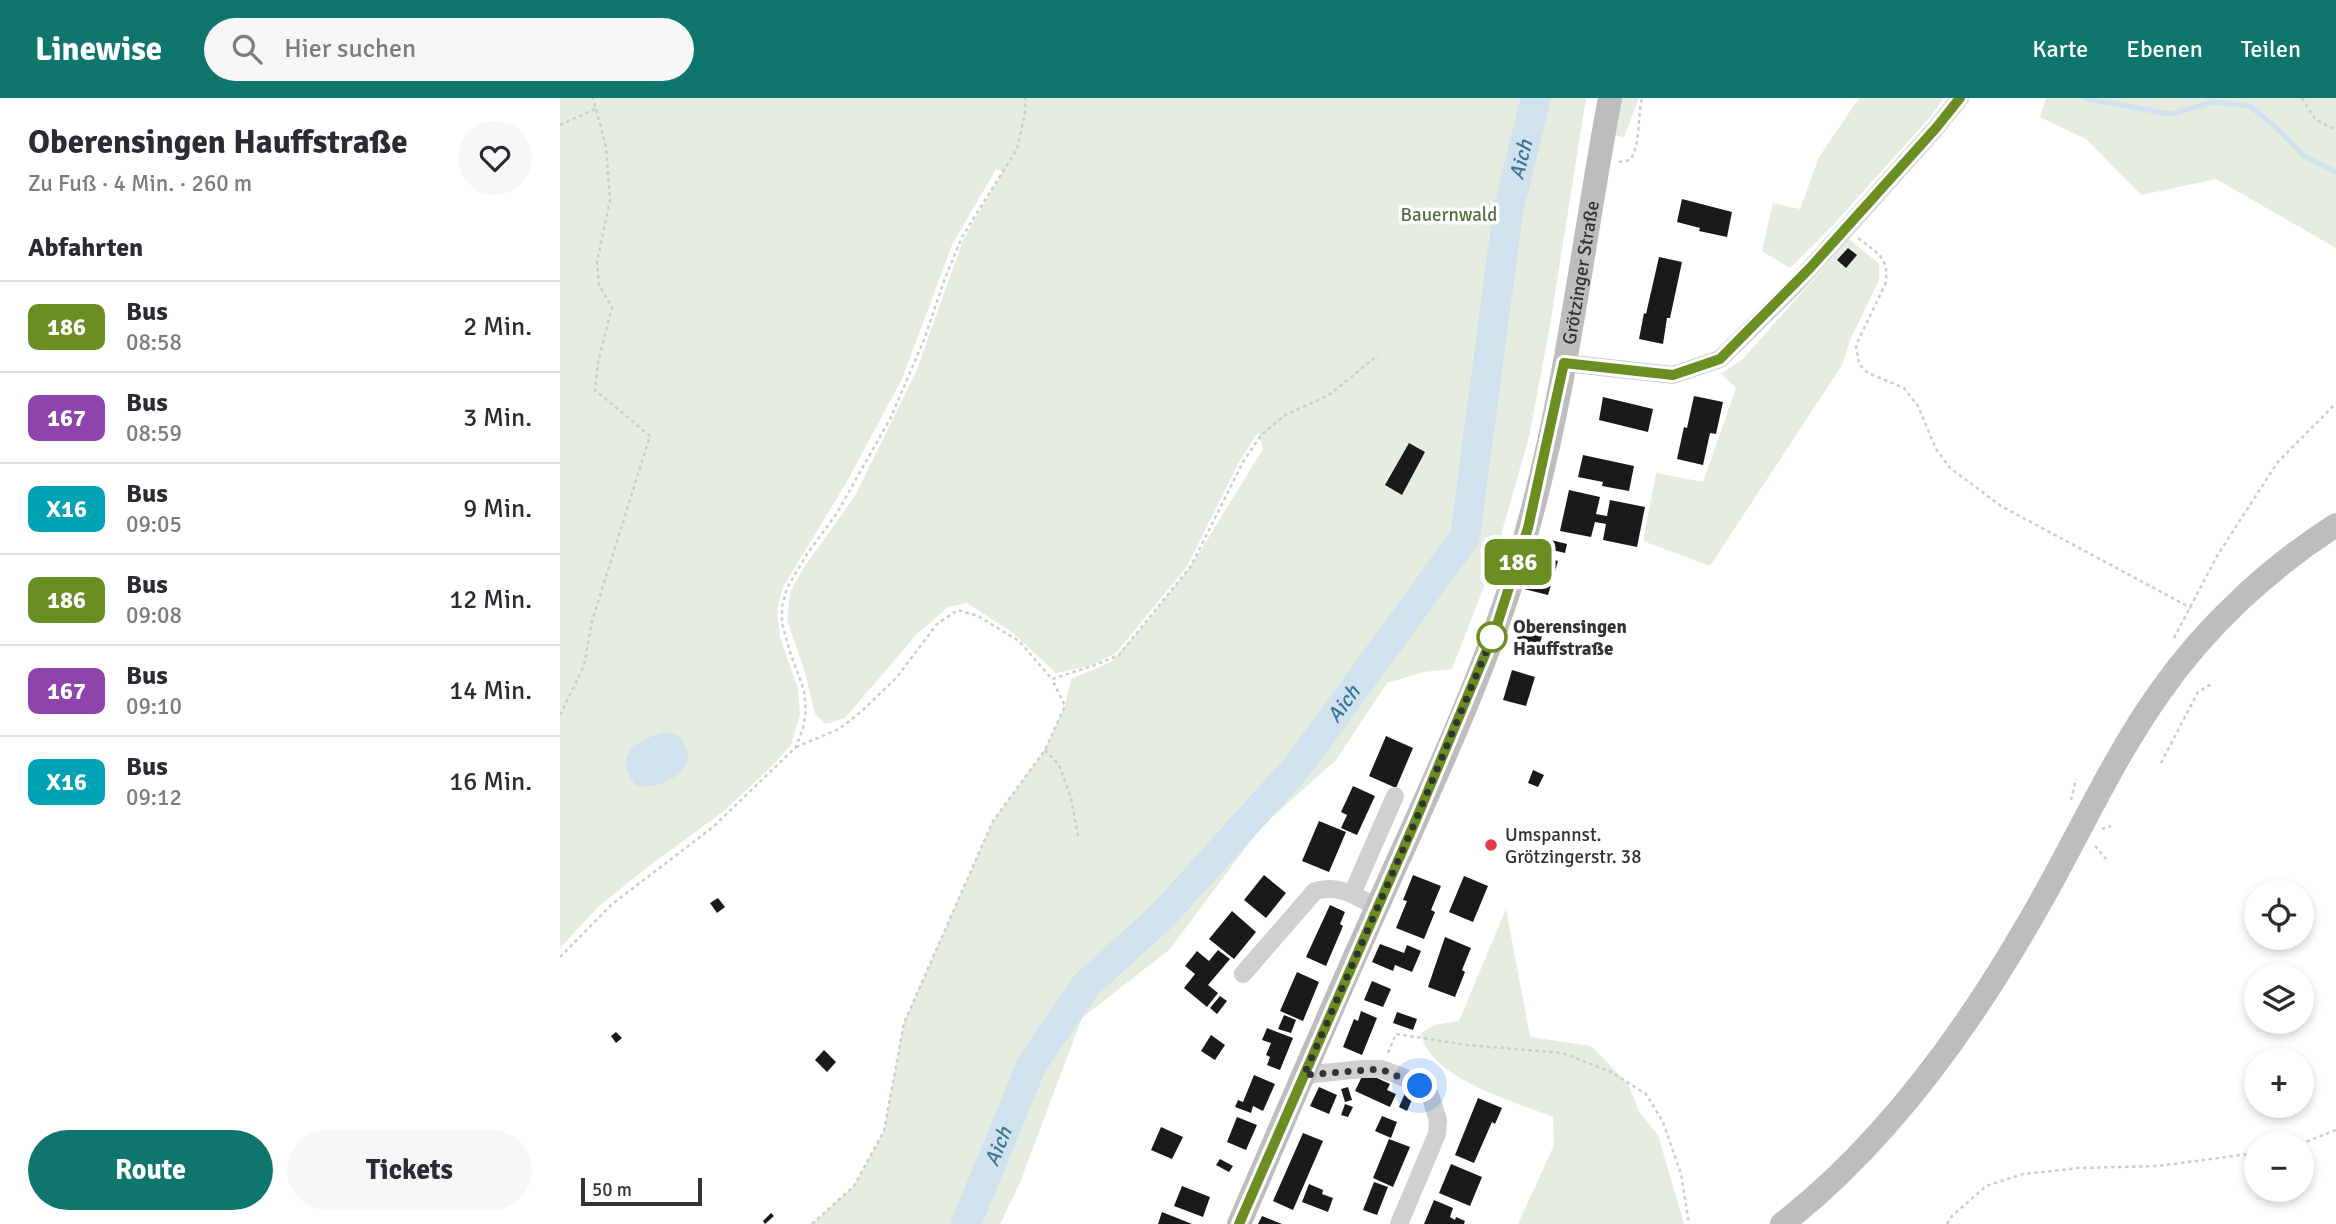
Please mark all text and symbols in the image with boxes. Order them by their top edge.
search box [204,18,694,81]
text: Linewise [35,29,162,70]
icon: search [228,30,266,68]
text: Hier suchen [284,33,416,65]
text: Karte [2032,34,2088,64]
text: Ebenen [2126,34,2203,64]
text: Teilen [2241,34,2301,64]
button: heart [458,121,532,195]
text: Oberensingen Hauffstraße [28,122,408,163]
water label: Aich [1503,137,1538,182]
text: Zu Fuß · 4 Min. · 260 m [28,169,252,198]
street label: Grötzinger Straße [1557,199,1605,347]
park label: Bauernwald [1401,203,1497,227]
text: Abfahrten [28,232,143,264]
text: Bus [126,296,168,328]
text: 2 Min. [463,311,532,343]
text: 186 [47,312,86,342]
text: 08:58 [126,328,182,357]
text: Bus [126,387,168,419]
text: 3 Min. [463,402,532,434]
text: 167 [47,403,86,433]
text: 08:59 [126,419,182,448]
text: Bus [126,478,168,510]
text: 9 Min. [463,493,532,525]
text: X16 [46,494,87,524]
text: 09:05 [126,510,182,539]
line badge: 186 [1478,539,1558,585]
text: 186 [1499,547,1537,577]
text: Bus [126,569,168,601]
text: 12 Min. [449,584,532,616]
text: 186 [47,585,86,615]
text: 09:08 [126,601,182,630]
place label: Oberensingen Hauffstraße [1513,615,1627,661]
marker: Oberensingen Hauffstraße [1477,622,1507,652]
text: Bus [126,660,168,692]
text: 14 Min. [449,675,532,707]
text: 167 [47,676,86,706]
water label: Aich [1321,679,1366,727]
text: 09:10 [126,692,182,721]
text: Bus [126,751,168,783]
text: 16 Min. [449,766,532,798]
text: X16 [46,767,87,797]
text: 09:12 [126,783,182,812]
place label: Umspannst. Grötzingerstr. 38 [1505,823,1641,869]
marker: Umspannst. Grötzingerstr. 38 [1483,837,1499,853]
map controls [2244,880,2314,1202]
button: locate [2244,880,2314,950]
button: layers [2244,964,2314,1034]
button: + [2244,1048,2314,1118]
your location [1402,1068,1437,1103]
water label: Aich [978,1122,1018,1170]
button: Route [28,1130,273,1210]
button: Tickets [287,1130,532,1210]
button: − [2244,1132,2314,1202]
scale bar [581,1175,702,1207]
text: 50 m [592,1178,632,1202]

